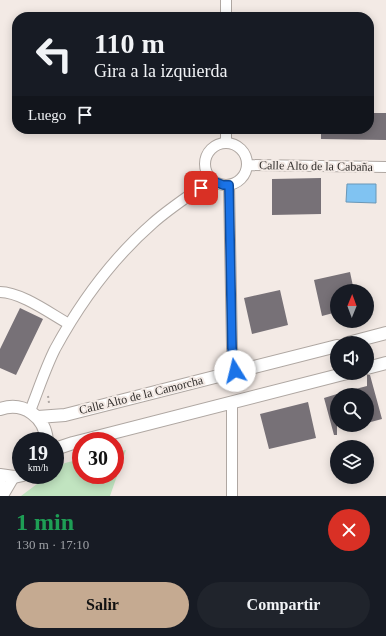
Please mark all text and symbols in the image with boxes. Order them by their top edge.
icon: left [28,28,80,80]
text: 110 m [94,28,165,59]
text: Gira a la izquierda [94,61,227,81]
icon: arrive [74,104,96,126]
text: Luego [28,107,66,123]
street label: Calle Alto de la Cabaña [259,158,374,174]
pin [184,171,218,205]
icon: arrive [190,177,212,199]
north arrow [330,284,374,328]
map controls [330,284,374,484]
button: sound [330,336,374,380]
position arrow [214,350,256,392]
street label: Calle Alto de la Camorcha [78,373,205,417]
button: search [330,388,374,432]
speed limit sign: 30 [72,432,124,484]
button: layers [330,440,374,484]
text: 19 [28,442,48,464]
text: km/h [28,462,48,473]
text: 1 min [16,509,74,535]
button: close [328,509,370,551]
text: 130 m · 17:10 [16,537,89,552]
button: Salir [16,582,189,628]
button: Compartir [197,582,370,628]

